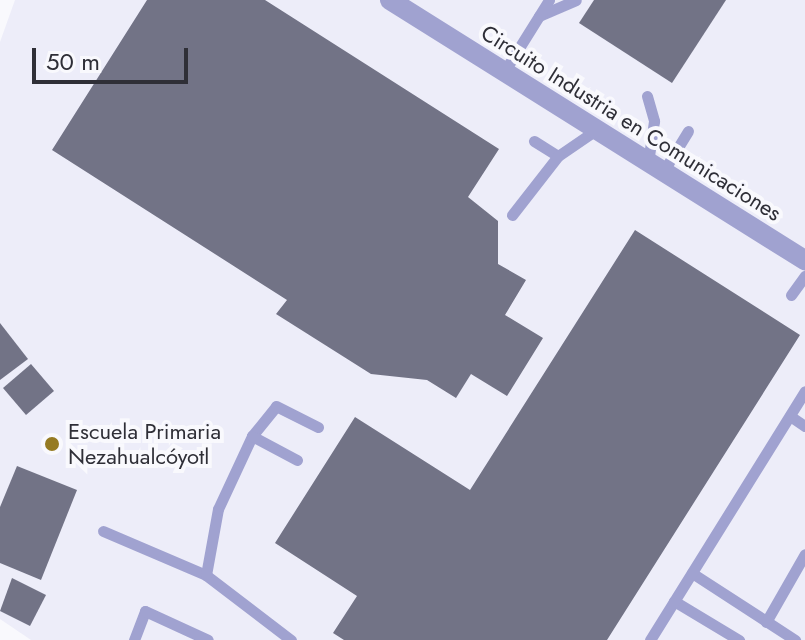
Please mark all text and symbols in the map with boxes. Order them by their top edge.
street label: Circuito Industria en Comunicaciones [476,19,786,227]
scale bar [36,32,192,82]
text: 50 m [46,44,100,79]
place label: Escuela Primaria Nezahualcóyotl [68,418,221,470]
marker: Escuela Primaria Nezahualcóyotl [43,435,61,453]

